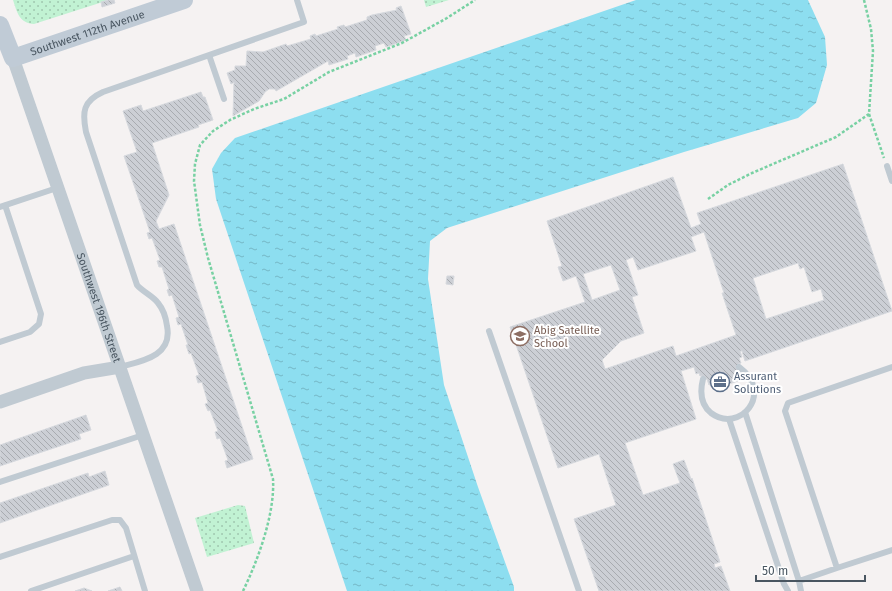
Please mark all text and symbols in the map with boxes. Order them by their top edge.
street label: Southwest 112th Avenue [29,8,146,59]
street label: Southwest 196th Street [74,251,124,364]
place label: Abig Satellite School [534,324,600,350]
school or university icon: Abig Satellite School [509,325,531,347]
place label: Assurant Solutions [734,370,781,396]
office icon: Assurant Solutions [709,371,731,393]
scale bar [756,557,865,583]
text: 50 m [762,564,788,578]

